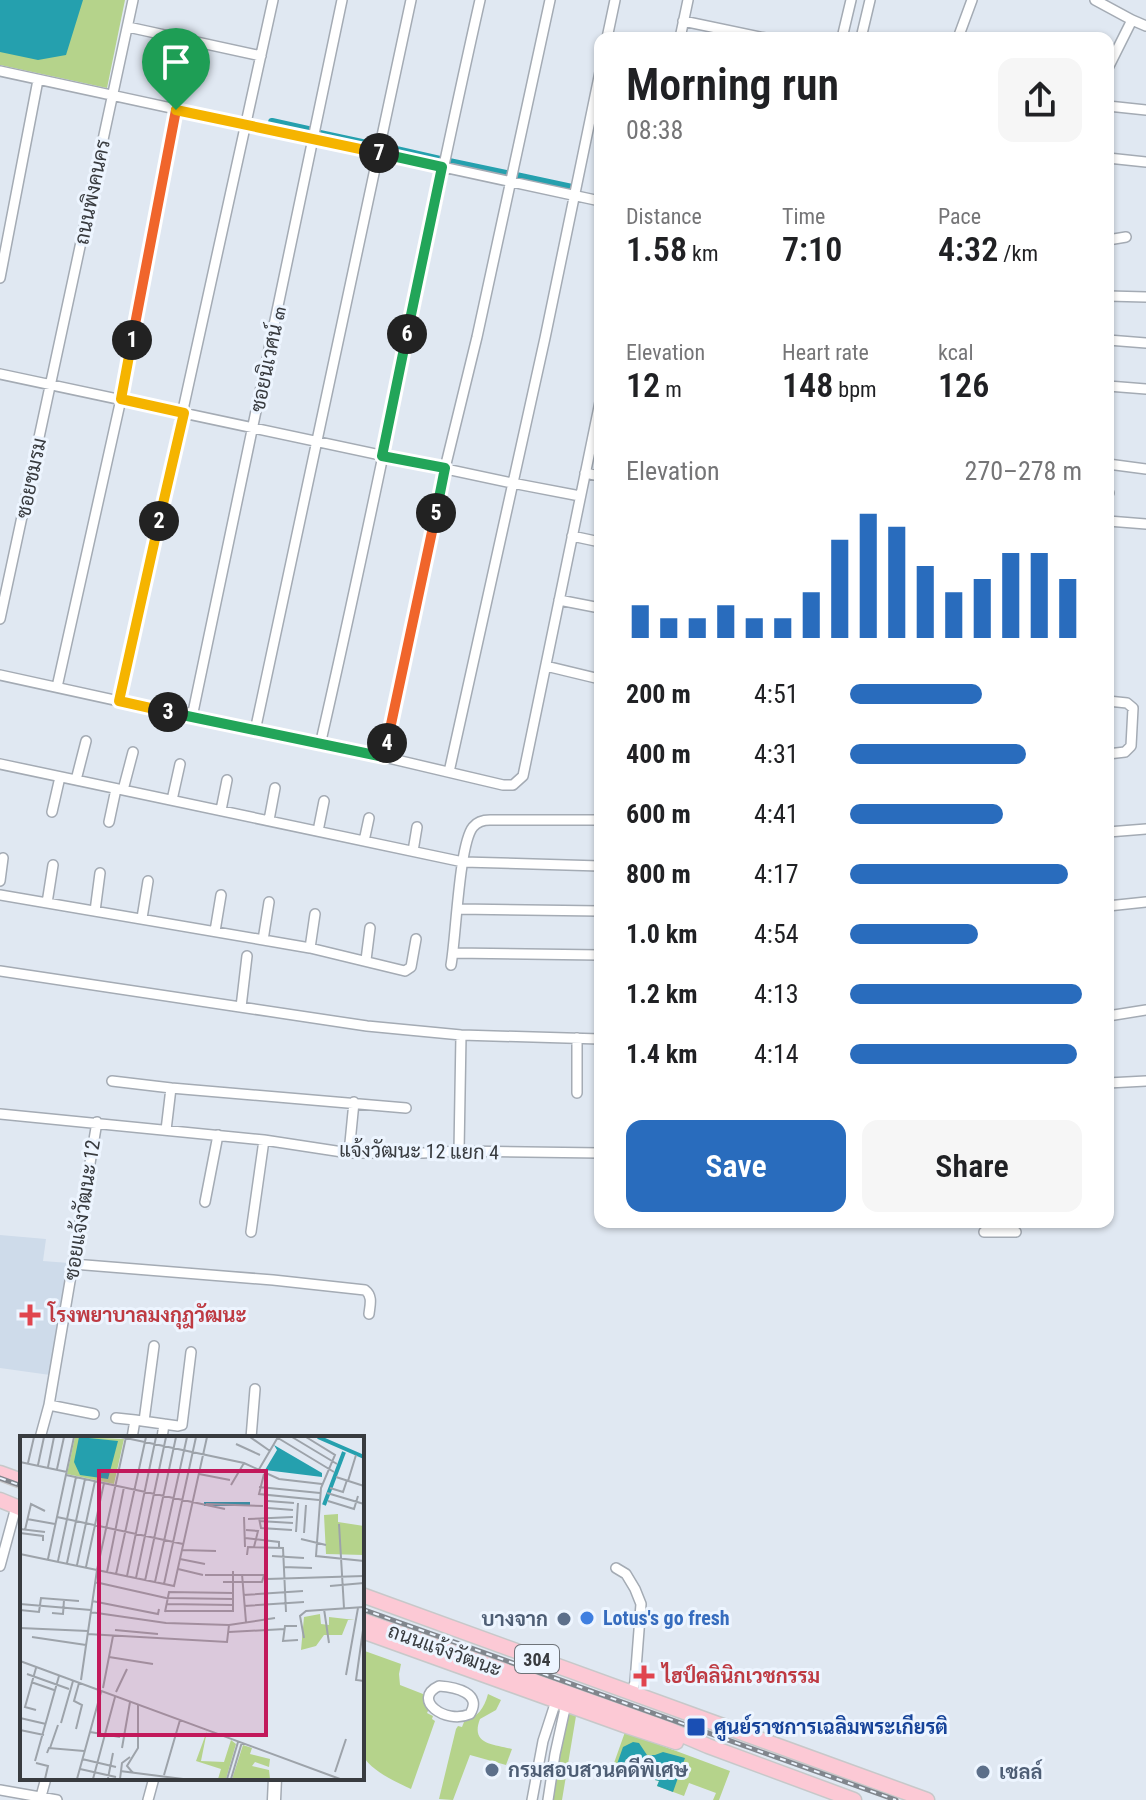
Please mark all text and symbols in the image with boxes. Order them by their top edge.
pin [142,28,210,110]
icon: arrive [154,40,198,84]
button: share [998,58,1082,142]
text: Morning run [626,59,839,111]
text: 08:38 [626,115,683,145]
pin: 7 [359,133,399,173]
street label: ถนนพิงคนคร [69,137,115,247]
text: 7 [373,140,385,165]
text: Distance [626,204,702,229]
text: Time [782,204,825,229]
text: Pace [938,204,981,229]
text: 1.58 [626,229,687,269]
text: 7:10 [782,229,842,269]
text: 4:32 [938,229,998,269]
text: km [687,241,719,266]
text: /km [998,241,1038,266]
street label: ซอยนิเวศน์ ๓ [243,303,291,414]
pin: 6 [387,314,427,354]
pin: 1 [112,320,152,360]
text: 6 [401,321,413,346]
text: 1 [126,327,138,352]
text: Elevation [626,340,705,365]
text: Heart rate [782,340,869,365]
text: kcal [938,340,973,365]
text: 12 [626,365,660,405]
text: 148 [782,365,833,405]
text: 126 [938,365,989,405]
text: m [660,377,682,402]
text: bpm [833,377,877,402]
street label: ซอยชมรม [11,435,51,521]
text: Elevation [626,456,720,486]
text: 270–278 m [965,456,1082,486]
pin: 5 [416,493,456,533]
text: 5 [430,500,442,525]
pin: 2 [139,501,179,541]
text: 2 [153,508,165,533]
text: 200 m [626,679,691,709]
text: 4:51 [754,679,799,709]
pin: 3 [148,692,188,732]
text: 3 [162,699,174,724]
pin: 4 [367,723,407,763]
text: 4 [381,730,393,755]
text: 400 m [626,739,691,769]
text: 4:31 [754,739,799,769]
text: 600 m [626,799,691,829]
text: 4:41 [754,799,799,829]
text: 800 m [626,859,691,889]
text: 4:17 [754,859,799,889]
text: 1.0 km [626,919,698,949]
text: 4:54 [754,919,799,949]
text: 1.2 km [626,979,698,1009]
text: 4:13 [754,979,799,1009]
text: 1.4 km [626,1039,698,1069]
text: 4:14 [754,1039,799,1069]
button: Save [626,1120,846,1212]
button: Share [862,1120,1082,1212]
street label: ซอยแจ้งวัฒนะ 12 [59,1138,105,1282]
street label: แจ้งวัฒนะ 12 แยก 4 [339,1138,499,1164]
place label: โรงพยาบาลมงกุฎวัฒนะ [47,1301,247,1330]
marker: โรงพยาบาลมงกุฎวัฒนะ [19,1304,41,1326]
inset map [20,1436,364,1780]
place label: Lotus's go fresh [603,1606,730,1630]
place label: บางจาก [482,1607,548,1631]
marker: Lotus's go fresh [578,1609,596,1627]
marker: บางจาก [555,1610,573,1628]
street label: ถนนแจ้งวัฒนะ [385,1618,505,1682]
road number: 304 [515,1645,559,1673]
place label: ไฮป์คลินิกเวชกรรม [660,1662,820,1688]
marker: ไฮป์คลินิกเวชกรรม [633,1665,655,1687]
place label: ศูนย์ราชการเฉลิมพระเกียรติ [714,1714,948,1741]
marker: ศูนย์ราชการเฉลิมพระเกียรติ [685,1716,707,1738]
place label: กรมสอบสวนคดีพิเศษ [508,1757,689,1782]
place label: เชลล์ [999,1759,1043,1784]
marker: กรมสอบสวนคดีพิเศษ [483,1761,501,1779]
marker: เชลล์ [974,1763,992,1781]

